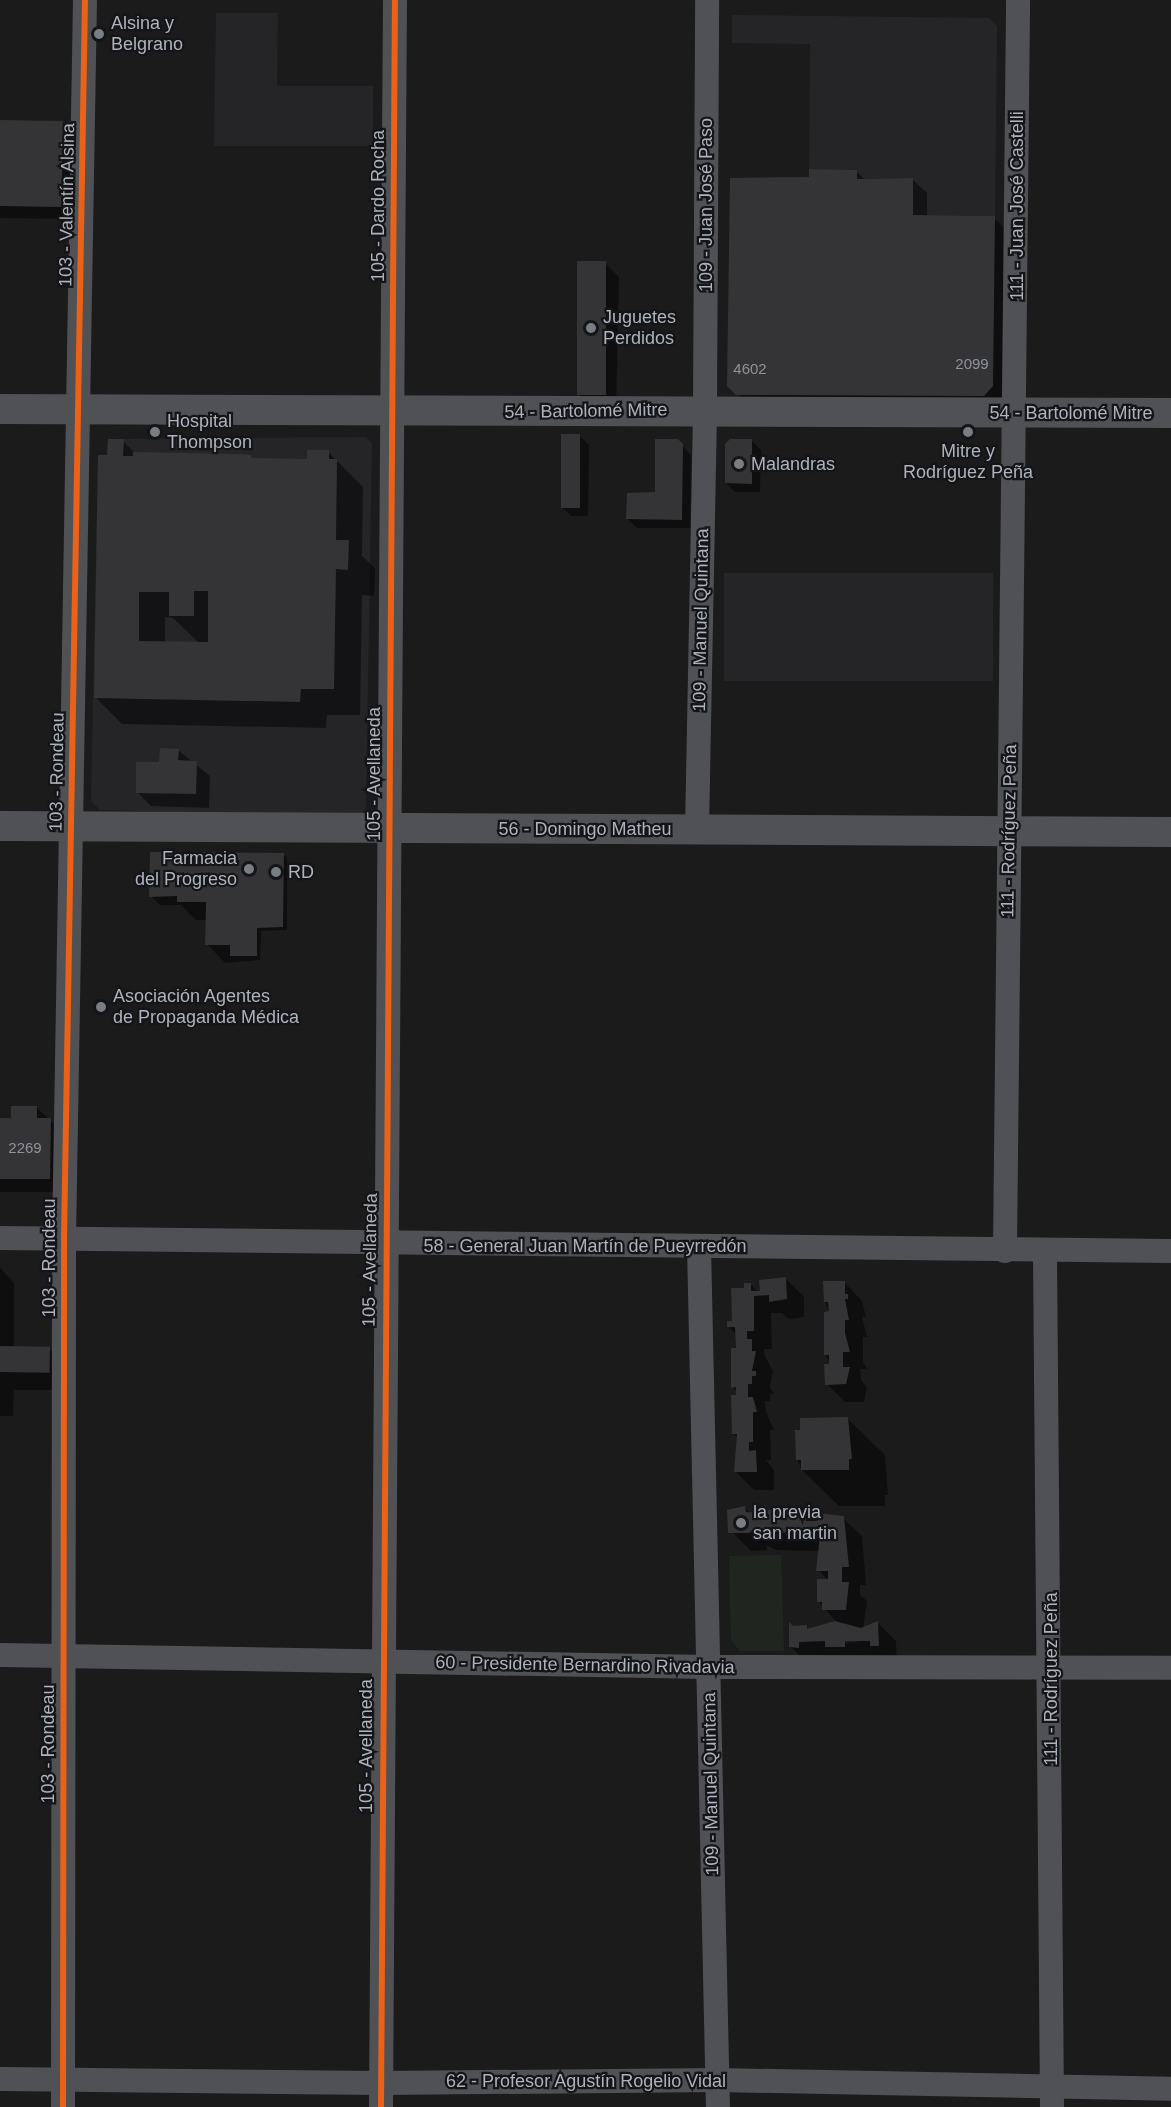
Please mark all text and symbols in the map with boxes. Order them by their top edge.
place label: Alsina y Belgrano [111,13,183,56]
marker: Alsina y Belgrano [92,27,106,41]
street label: 111 - Juan José Castelli [1006,111,1028,301]
street label: 109 - Juan José Paso [695,118,717,292]
street label: 103 - Valentín Alsina [55,122,79,288]
street label: 105 - Dardo Rocha [367,130,389,282]
place label: Juguetes Perdidos [603,307,676,350]
marker: Juguetes Perdidos [584,321,598,335]
house number: 2099 [955,355,989,373]
house number: 4602 [733,360,767,378]
street label: 54 - Bartolomé Mitre [504,399,668,423]
street label: 54 - Bartolomé Mitre [989,402,1153,424]
place label: Hospital Thompson [167,411,252,454]
marker: Hospital Thompson [148,425,162,439]
marker: Mitre y Rodríguez Peña [961,425,975,439]
place label: Mitre y Rodríguez Peña [903,441,1033,484]
place label: Malandras [751,453,835,475]
marker: Malandras [732,457,746,471]
street label: 109 - Manuel Quintana [689,528,713,712]
street label: 105 - Avellaneda [363,707,385,841]
street label: 103 - Rondeau [45,712,69,832]
street label: 111 - Rodríguez Peña [997,744,1021,918]
street label: 56 - Domingo Matheu [498,818,672,840]
place label: Farmacia del Progreso [135,848,237,890]
place label: RD [288,861,314,883]
marker: Farmacia del Progreso [242,862,256,876]
marker: RD [269,865,283,879]
place label: Asociación Agentes de Propaganda Médica [113,986,299,1028]
marker: Asociación Agentes de Propaganda Médica [94,1000,108,1014]
house number: 2269 [8,1139,42,1157]
street label: 105 - Avellaneda [358,1192,382,1328]
street label: 103 - Rondeau [38,1198,60,1318]
street label: 58 - General Juan Martín de Pueyrredón [423,1235,747,1257]
place label: la previa san martin [753,1502,837,1544]
marker: la previa san martin [734,1516,748,1530]
street label: 111 - Rodríguez Peña [1040,1592,1062,1766]
street label: 60 - Presidente Bernardino Rivadavia [435,1652,735,1678]
street label: 105 - Avellaneda [355,1679,377,1813]
street label: 103 - Rondeau [37,1684,59,1804]
street label: 109 - Manuel Quintana [699,1692,723,1876]
street label: 62 - Profesor Agustín Rogelio Vidal [446,2070,726,2092]

